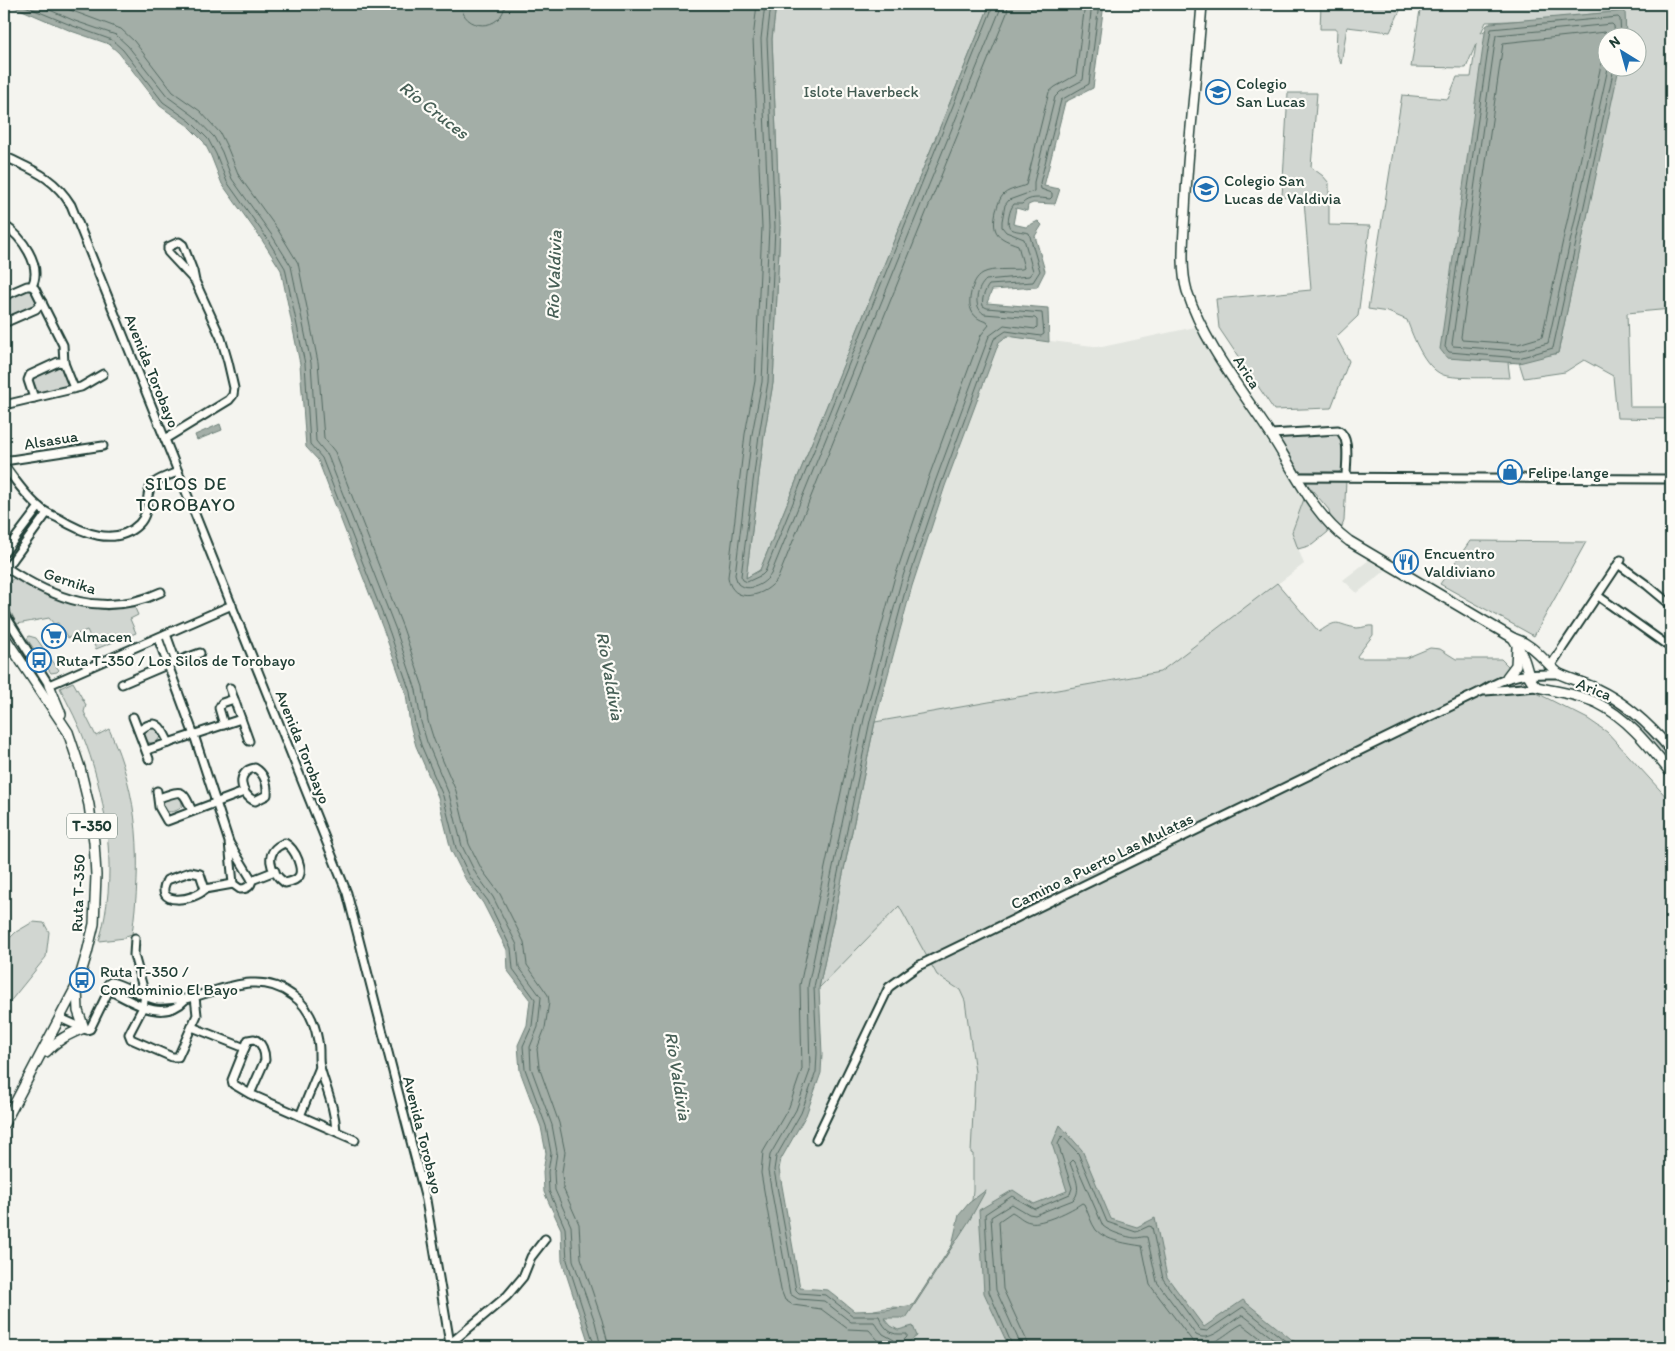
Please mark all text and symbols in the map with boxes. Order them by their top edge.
north arrow [1598,28,1648,78]
text: N [1606,32,1623,52]
place label: Colegio San Lucas [1236,74,1306,111]
water label: Río Cruces [395,76,474,145]
school or university icon: Colegio San Lucas [1205,79,1231,105]
park label: Islote Haverbeck [803,82,919,101]
place label: Colegio San Lucas de Valdivia [1224,171,1342,208]
school or university icon: Colegio San Lucas de Valdivia [1193,176,1219,202]
water label: Río Valdivia [541,229,567,320]
street label: Avenida Torobayo [121,311,183,431]
street label: Arica [1229,352,1265,392]
street label: Alsasua [23,426,80,454]
shop icon: Felipe lange [1497,459,1523,485]
place label: Felipe lange [1528,463,1609,482]
district label: SILOS DE TOROBAYO [136,473,236,516]
place label: Encuentro Valdiviano [1424,544,1495,581]
restaurant icon: Encuentro Valdiviano [1393,549,1419,575]
street label: Gernika [41,564,99,599]
supermarket icon: Almacen [41,623,67,649]
place label: Almacen [72,627,132,646]
water label: Río Valdivia [591,630,629,723]
bus stop icon: Ruta T-350 / Los Silos de Torobayo [26,647,52,673]
place label: Ruta T-350 / Los Silos de Torobayo [56,651,295,670]
street label: Arica [1574,673,1614,705]
street label: Avenida Torobayo [272,687,334,807]
street label: Camino a Puerto Las Mulatas [1008,809,1196,913]
road number: T-350 [67,814,117,838]
street label: Ruta T-350 [67,854,89,932]
place label: Ruta T-350 / Condominio El Bayo [100,962,238,999]
bus stop icon: Ruta T-350 / Condominio El Bayo [69,967,95,993]
water label: Río Valdivia [660,1030,696,1123]
street label: Avenida Torobayo [399,1074,447,1196]

